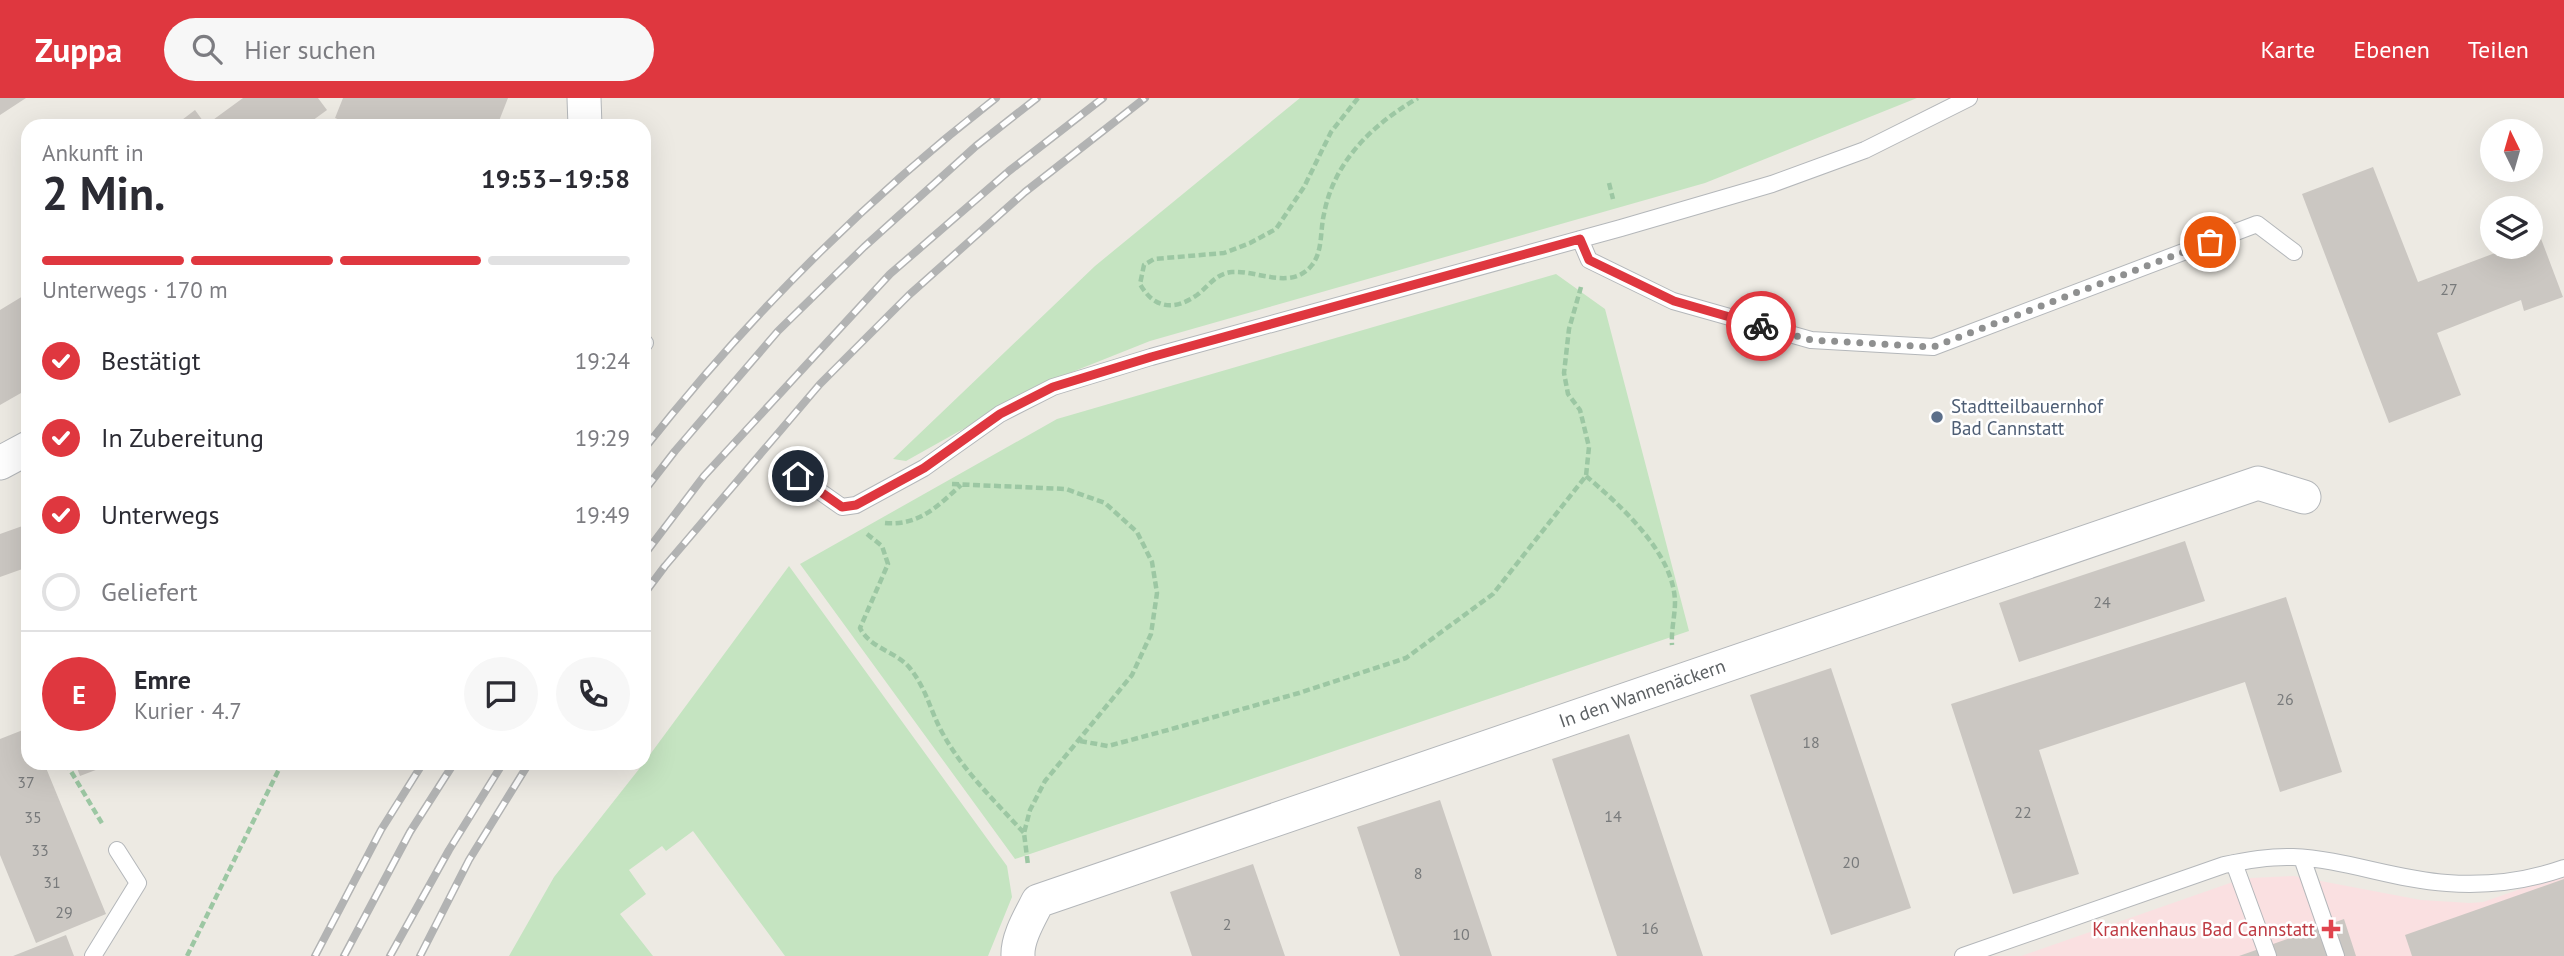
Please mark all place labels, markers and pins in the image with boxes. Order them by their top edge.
pin [2180,212,2240,272]
place label: Stadtteilbauernhof Bad Cannstatt [1951,394,2104,440]
marker: Stadtteilbauernhof Bad Cannstatt [1929,409,1945,425]
pin [768,446,828,506]
place label: Krankenhaus Bad Cannstatt [2092,917,2316,941]
marker: Krankenhaus Bad Cannstatt [2321,919,2341,939]

